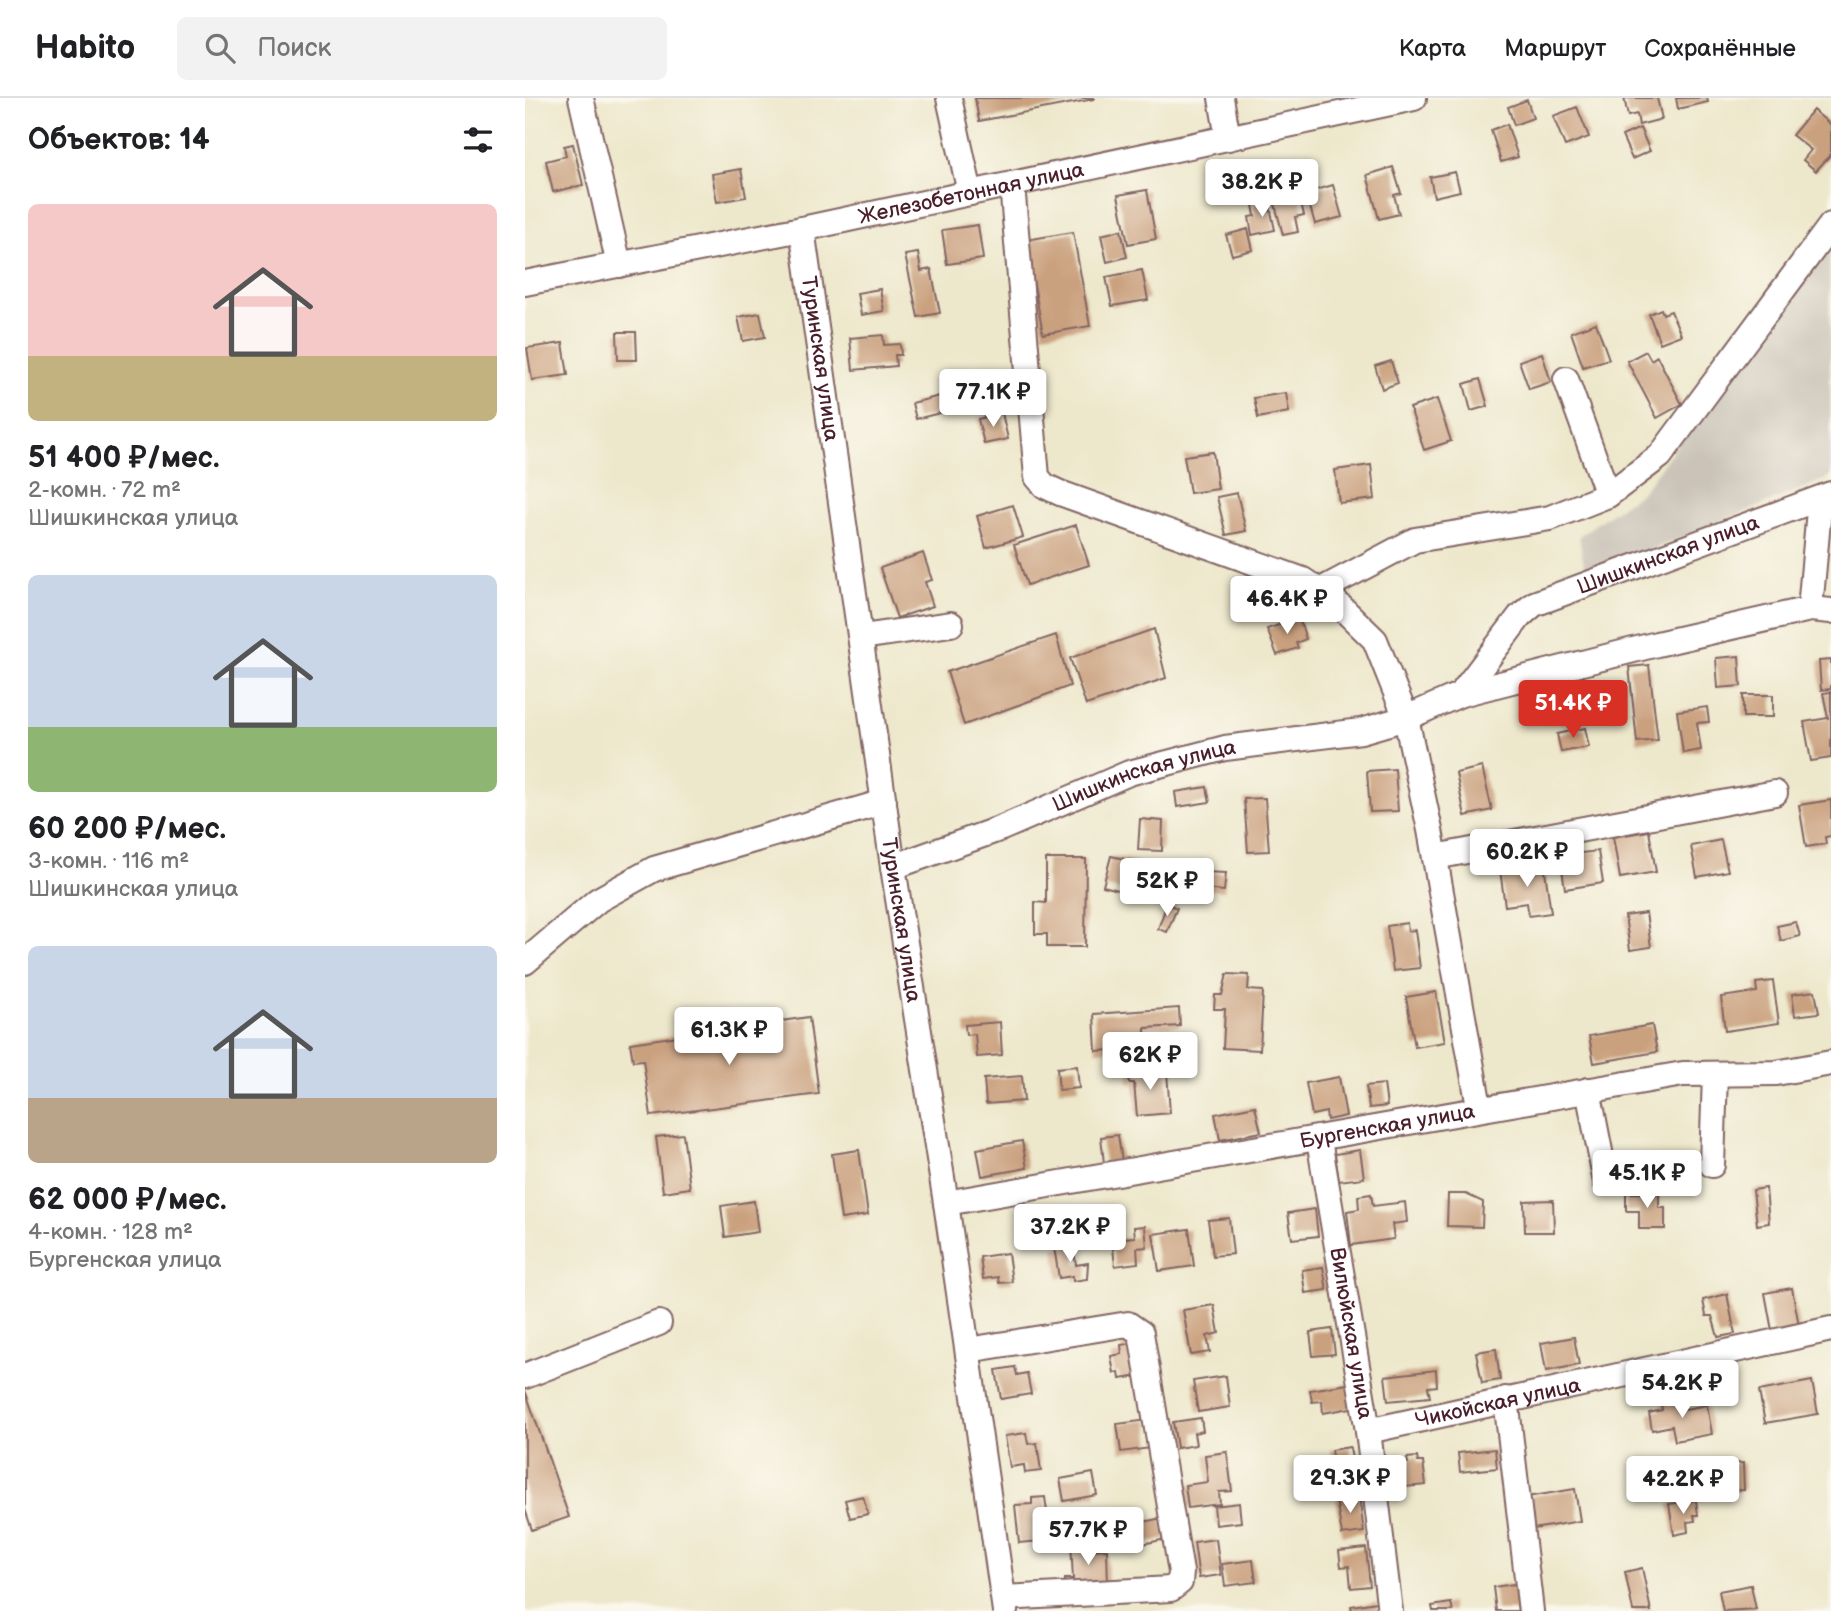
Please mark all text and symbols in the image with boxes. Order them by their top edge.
search box [177,17,667,80]
text: Habito [35,28,135,68]
icon: search [201,29,239,67]
text: Поиск [257,33,331,64]
text: Карта [1399,34,1466,63]
text: Маршрут [1504,34,1606,63]
text: Сохранённые [1644,34,1796,63]
icon: filters [459,121,497,159]
text: Объектов: 14 [28,122,210,158]
street label: Железобетонная улица [856,157,1087,230]
pin: 38.2K ₽ [1197,159,1327,219]
text: 38.2K ₽ [1221,168,1303,196]
icon: home [200,249,326,375]
street label: Туринская улица [796,275,844,443]
pin: 77.1K ₽ [928,370,1058,429]
text: 77.1K ₽ [955,378,1031,406]
text: 51 400 ₽/мес. [28,440,220,476]
text: 2-комн. · 72 m² [28,476,181,504]
text: Шишкинская улица [28,504,238,532]
street label: Шишкинская улица [1574,510,1763,600]
pin: 46.4K ₽ [1222,576,1352,636]
text: 46.4K ₽ [1246,585,1328,613]
icon: home [200,620,326,746]
pin: 51.4K ₽ [1508,680,1638,740]
text: 51.4K ₽ [1535,689,1611,717]
street label: Шишкинская улица [1049,735,1238,818]
text: 60 200 ₽/мес. [28,811,226,847]
pin: 60.2K ₽ [1462,830,1592,889]
street label: Туринская улица [876,836,926,1005]
text: 60.2K ₽ [1486,838,1568,866]
text: 3-комн. · 116 m² [28,847,189,875]
pin: 52K ₽ [1118,858,1216,918]
text: 52K ₽ [1136,867,1198,895]
text: Шишкинская улица [28,875,238,903]
icon: home [200,991,326,1117]
pin: 61.3K ₽ [664,1007,794,1067]
text: 61.3K ₽ [690,1016,768,1044]
pin: 62K ₽ [1101,1032,1199,1092]
text: 62K ₽ [1119,1041,1181,1069]
street label: Бургенская улица [1298,1099,1477,1154]
pin: 45.1K ₽ [1582,1150,1712,1210]
text: 45.1K ₽ [1609,1159,1685,1187]
text: 62 000 ₽/мес. [28,1182,227,1218]
pin: 37.2K ₽ [1005,1204,1135,1264]
text: 37.2K ₽ [1030,1213,1110,1241]
text: 4-комн. · 128 m² [28,1218,193,1246]
text: Бургенская улица [28,1246,222,1274]
street label: Вилюйская улица [1324,1246,1378,1422]
pin: 54.2K ₽ [1617,1360,1747,1420]
text: 54.2K ₽ [1642,1369,1722,1397]
street label: Чикойская улица [1413,1372,1584,1433]
pin: 29.3K ₽ [1285,1456,1415,1515]
pin: 42.2K ₽ [1618,1456,1748,1516]
text: 29.3K ₽ [1310,1464,1390,1492]
text: 42.2K ₽ [1642,1465,1724,1493]
pin: 57.7K ₽ [1023,1508,1153,1567]
text: 57.7K ₽ [1049,1516,1127,1544]

